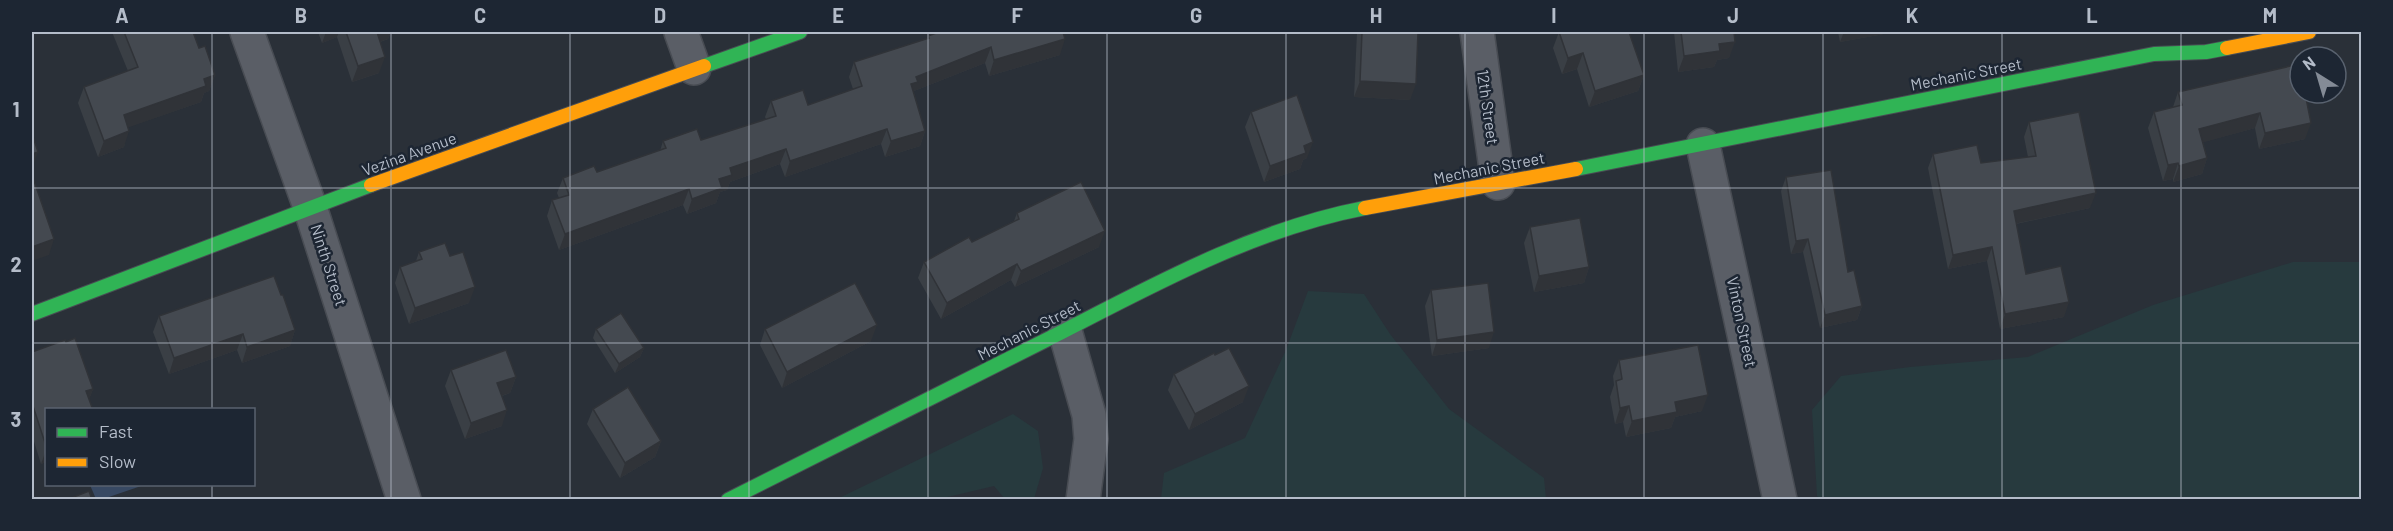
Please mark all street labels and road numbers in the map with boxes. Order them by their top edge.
street label: Mechanic Street [1909,53,2023,94]
street label: 12th Street [1474,68,1503,146]
street label: Vezina Avenue [359,128,459,179]
street label: Mechanic Street [1432,147,1546,188]
street label: Ninth Street [307,222,352,308]
street label: Vinton Street [1724,275,1761,369]
street label: Mechanic Street [974,295,1083,364]

